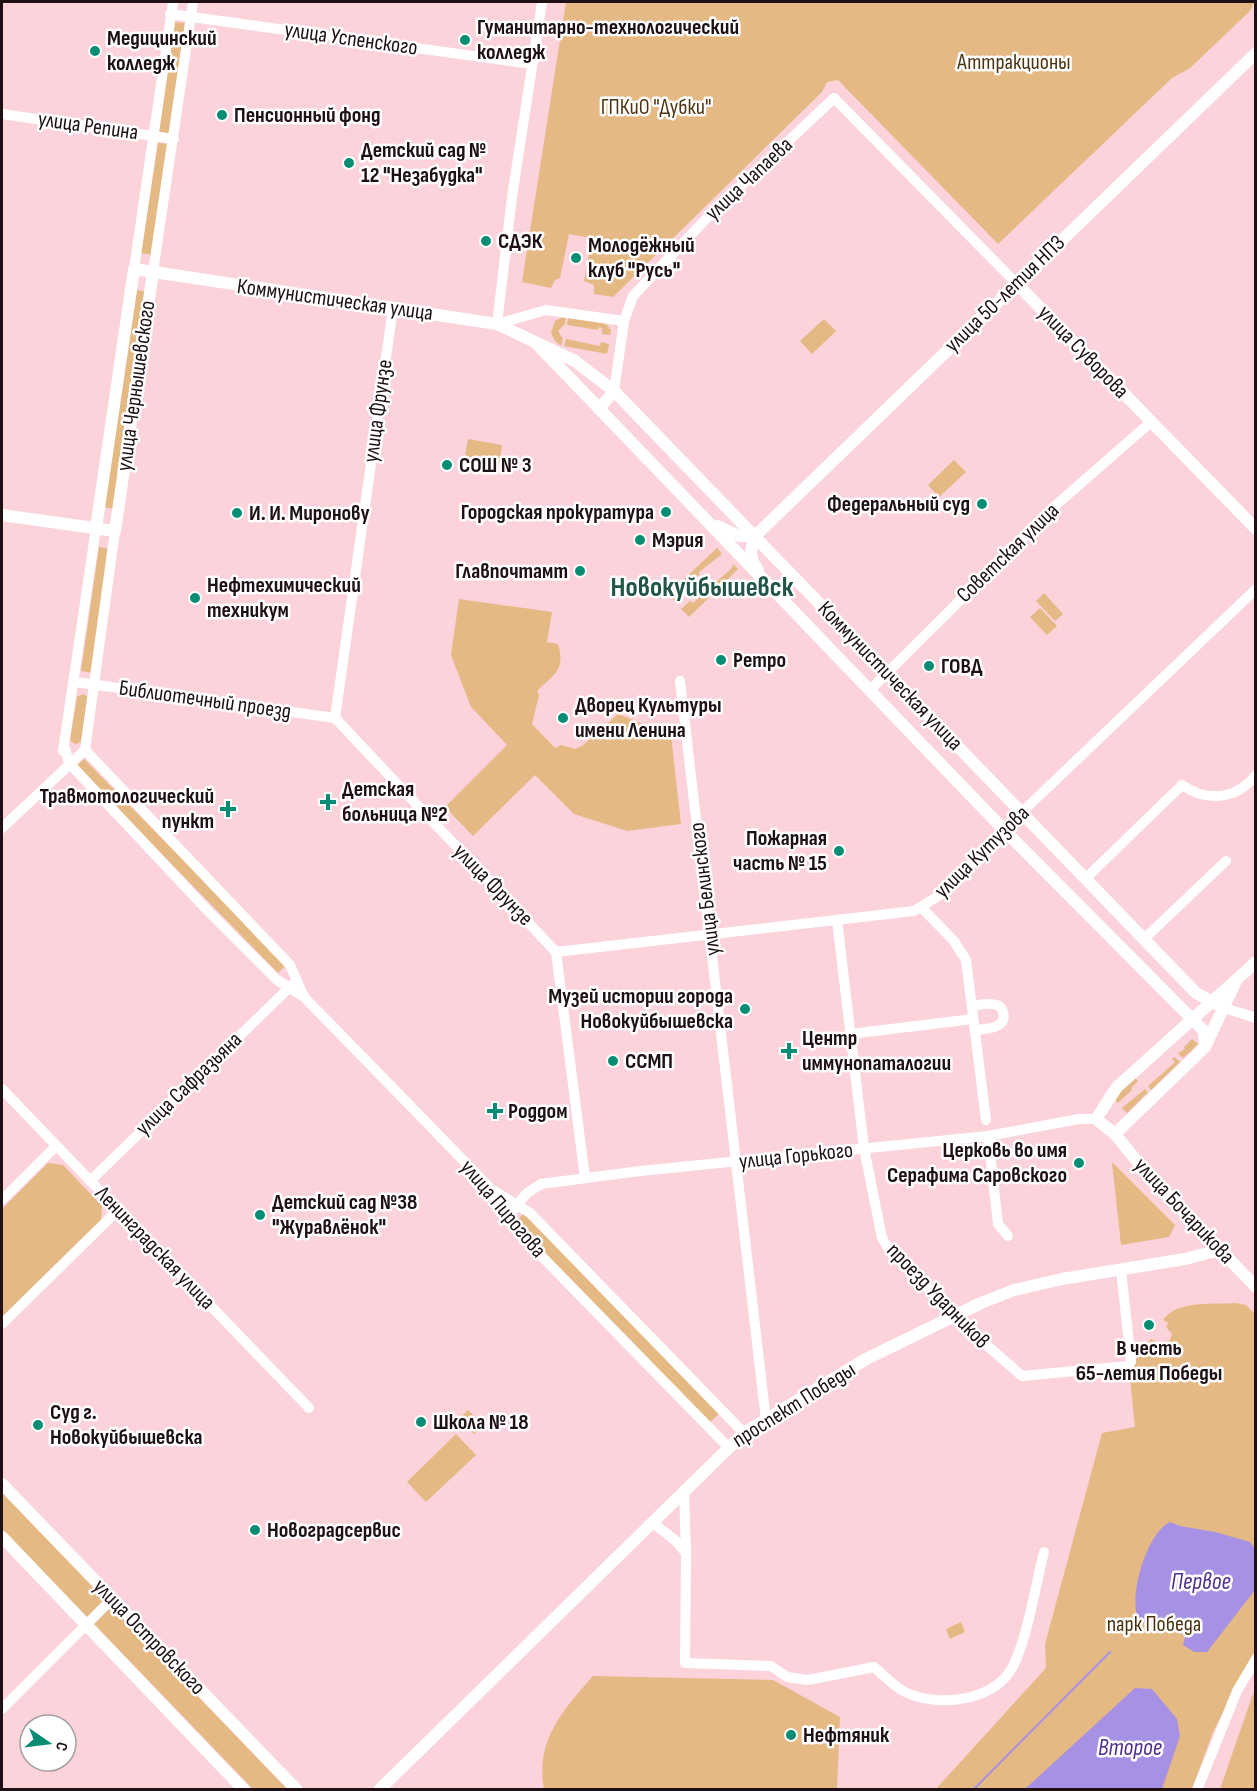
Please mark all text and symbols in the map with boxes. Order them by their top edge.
place label: Гуманитарно-технологический колледж [477,14,739,66]
street label: улица Успенского [283,16,419,62]
place label: Медицинский колледж [107,25,217,77]
marker: Гуманитарно-технологический колледж [458,33,472,47]
marker: Медицинский колледж [88,44,102,58]
park label: Аттракционы [956,49,1071,76]
park label: ГПКиО "Дубки" [601,94,711,121]
place label: Пенсионный фонд [234,102,380,129]
street label: улица Репина [36,106,140,146]
marker: Пенсионный фонд [215,108,229,122]
street label: улица Чапаева [700,132,798,226]
place label: Детский сад № 12 "Незабудка" [361,137,486,189]
marker: Детский сад № 12 "Незабудка" [342,156,356,170]
place label: СДЭК [498,228,543,255]
street label: улица 50-летия НПЗ [939,230,1071,358]
place label: Молодёжный клуб "Русь" [588,232,695,284]
marker: СДЭК [479,234,493,248]
marker: Молодёжный клуб "Русь" [569,251,583,265]
street label: Коммунистическая улица [235,273,435,327]
street label: улица Чернышевского [111,299,161,473]
street label: улица Суворова [1032,300,1134,404]
street label: улица Фрунзе [357,358,399,464]
place label: СОШ № 3 [459,452,532,479]
marker: СОШ № 3 [440,458,454,472]
place label: Федеральный суд [827,491,970,518]
street label: Советская улица [951,497,1065,609]
marker: Федеральный суд [975,497,989,511]
place label: Городская прокуратура [461,499,654,526]
place label: И. И. Миронову [249,500,370,527]
marker: Городская прокуратура [659,505,673,519]
marker: И. И. Миронову [230,506,244,520]
place label: Мэрия [652,527,703,554]
marker: Мэрия [633,533,647,547]
place label: Главпочтамт [455,558,568,585]
marker: Главпочтамт [573,564,587,578]
district label: Новокуйбышевск [611,571,794,604]
place label: Нефтехимический техникум [207,572,361,624]
marker: Нефтехимический техникум [188,591,202,605]
street label: Коммунистическая улица [812,596,968,756]
place label: Ретро [733,647,786,674]
marker: Ретро [714,653,728,667]
place label: ГОВД [941,653,983,680]
marker: ГОВД [922,659,936,673]
street label: Библиотечный проезд [117,675,293,725]
place label: Дворец Культуры имени Ленина [575,692,722,744]
marker: Дворец Культуры имени Ленина [556,711,570,725]
place label: Детская больница №2 [342,776,448,828]
place label: Травмотологический пункт [40,783,214,835]
marker: Детская больница №2 [319,793,337,811]
marker: Травмотологический пункт [219,800,237,818]
street label: улица Кутузова [929,800,1035,904]
street label: улица Белинского [683,821,727,957]
place label: Пожарная часть № 15 [733,825,827,877]
street label: улица Фрунзе [447,838,539,932]
marker: Пожарная часть № 15 [832,844,846,858]
place label: Музей истории города Новокуйбышевска [548,983,733,1035]
marker: Музей истории города Новокуйбышевска [738,1002,752,1016]
place label: Центр иммунопаталогии [802,1025,951,1077]
street label: улица Сафразьяна [130,1027,248,1141]
marker: Центр иммунопаталогии [780,1042,798,1060]
place label: ССМП [625,1048,673,1075]
marker: ССМП [606,1054,620,1068]
place label: Роддом [508,1098,568,1125]
marker: Роддом [486,1102,504,1120]
street label: улица Горького [738,1137,854,1175]
place label: Церковь во имя Серафима Саровского [887,1137,1067,1189]
street label: улица Бочарикова [1128,1152,1240,1270]
street label: улица Пирогова [454,1154,552,1264]
marker: Церковь во имя Серафима Саровского [1072,1156,1086,1170]
street label: Ленинградская улица [89,1180,221,1315]
place label: Детский сад №38 "Журавлёнок" [272,1189,418,1241]
marker: Детский сад №38 "Журавлёнок" [253,1208,267,1222]
street label: проезд Ударников [881,1237,995,1355]
marker: В честь 65-летия Победы [1142,1318,1156,1332]
place label: В честь 65-летия Победы [1076,1335,1222,1387]
street label: проспект Победы [727,1356,861,1454]
place label: Суд г. Новокуйбышевска [50,1399,203,1451]
place label: Школа № 18 [433,1409,529,1436]
marker: Школа № 18 [414,1415,428,1429]
marker: Суд г. Новокуйбышевска [31,1418,45,1432]
place label: Новоградсервис [267,1517,401,1544]
marker: Новоградсервис [248,1523,262,1537]
water label: Первое [1171,1567,1231,1596]
street label: улица Островского [87,1573,211,1701]
park label: парк Победa [1107,1611,1201,1638]
north arrow [18,1713,78,1773]
place label: Нефтяник [803,1722,890,1749]
marker: Нефтяник [784,1728,798,1742]
water label: Второе [1098,1733,1162,1762]
text: С [51,1740,71,1753]

